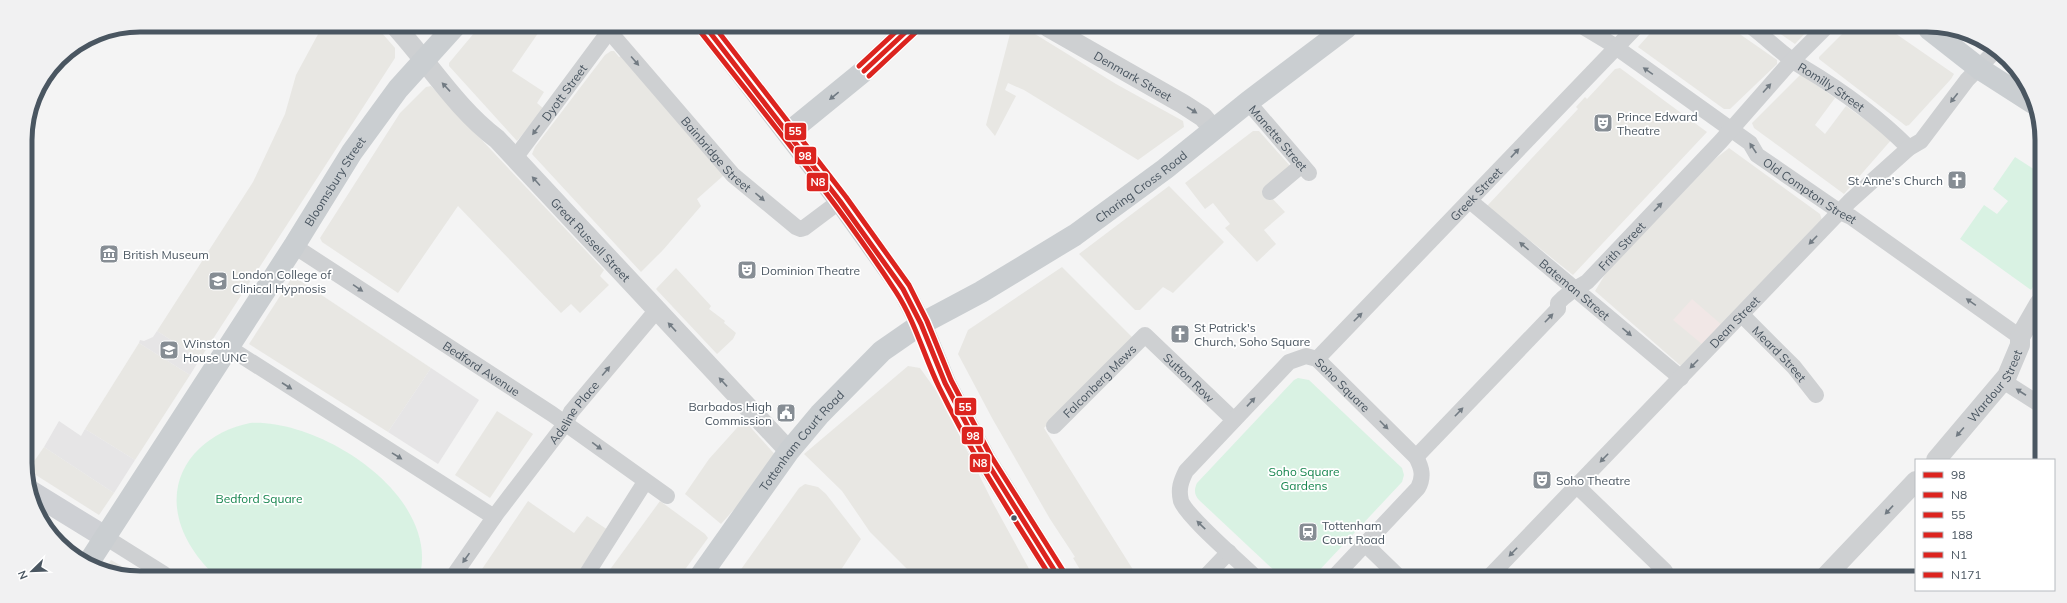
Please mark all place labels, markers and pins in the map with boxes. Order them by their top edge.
place label: Prince Edward Theatre [1617,109,1698,138]
theatre icon: Prince Edward Theatre [1592,112,1614,134]
church icon: St Anne's Church [1946,169,1968,191]
place label: St Anne's Church [1848,173,1943,188]
museum icon: British Museum [98,243,120,265]
place label: British Museum [123,247,209,262]
theatre icon: Dominion Theatre [736,259,758,281]
place label: Dominion Theatre [761,263,860,278]
place label: London College of Clinical Hypnosis [232,267,332,296]
school or university icon: London College of Clinical Hypnosis [207,270,229,292]
place label: St Patrick's Church, Soho Square [1194,320,1310,349]
church icon: St Patrick's Church, Soho Square [1169,323,1191,345]
place label: Winston House UNC [183,336,248,365]
school or university icon: Winston House UNC [158,339,180,361]
place label: Barbados High Commission [688,399,772,428]
public building icon: Barbados High Commission [775,402,797,424]
theatre icon: Soho Theatre [1531,469,1553,491]
place label: Soho Theatre [1556,473,1630,488]
unlabelled marker [1009,513,1019,523]
place label: Tottenham Court Road [1322,518,1385,547]
station icon: Tottenham Court Road [1297,521,1319,543]

